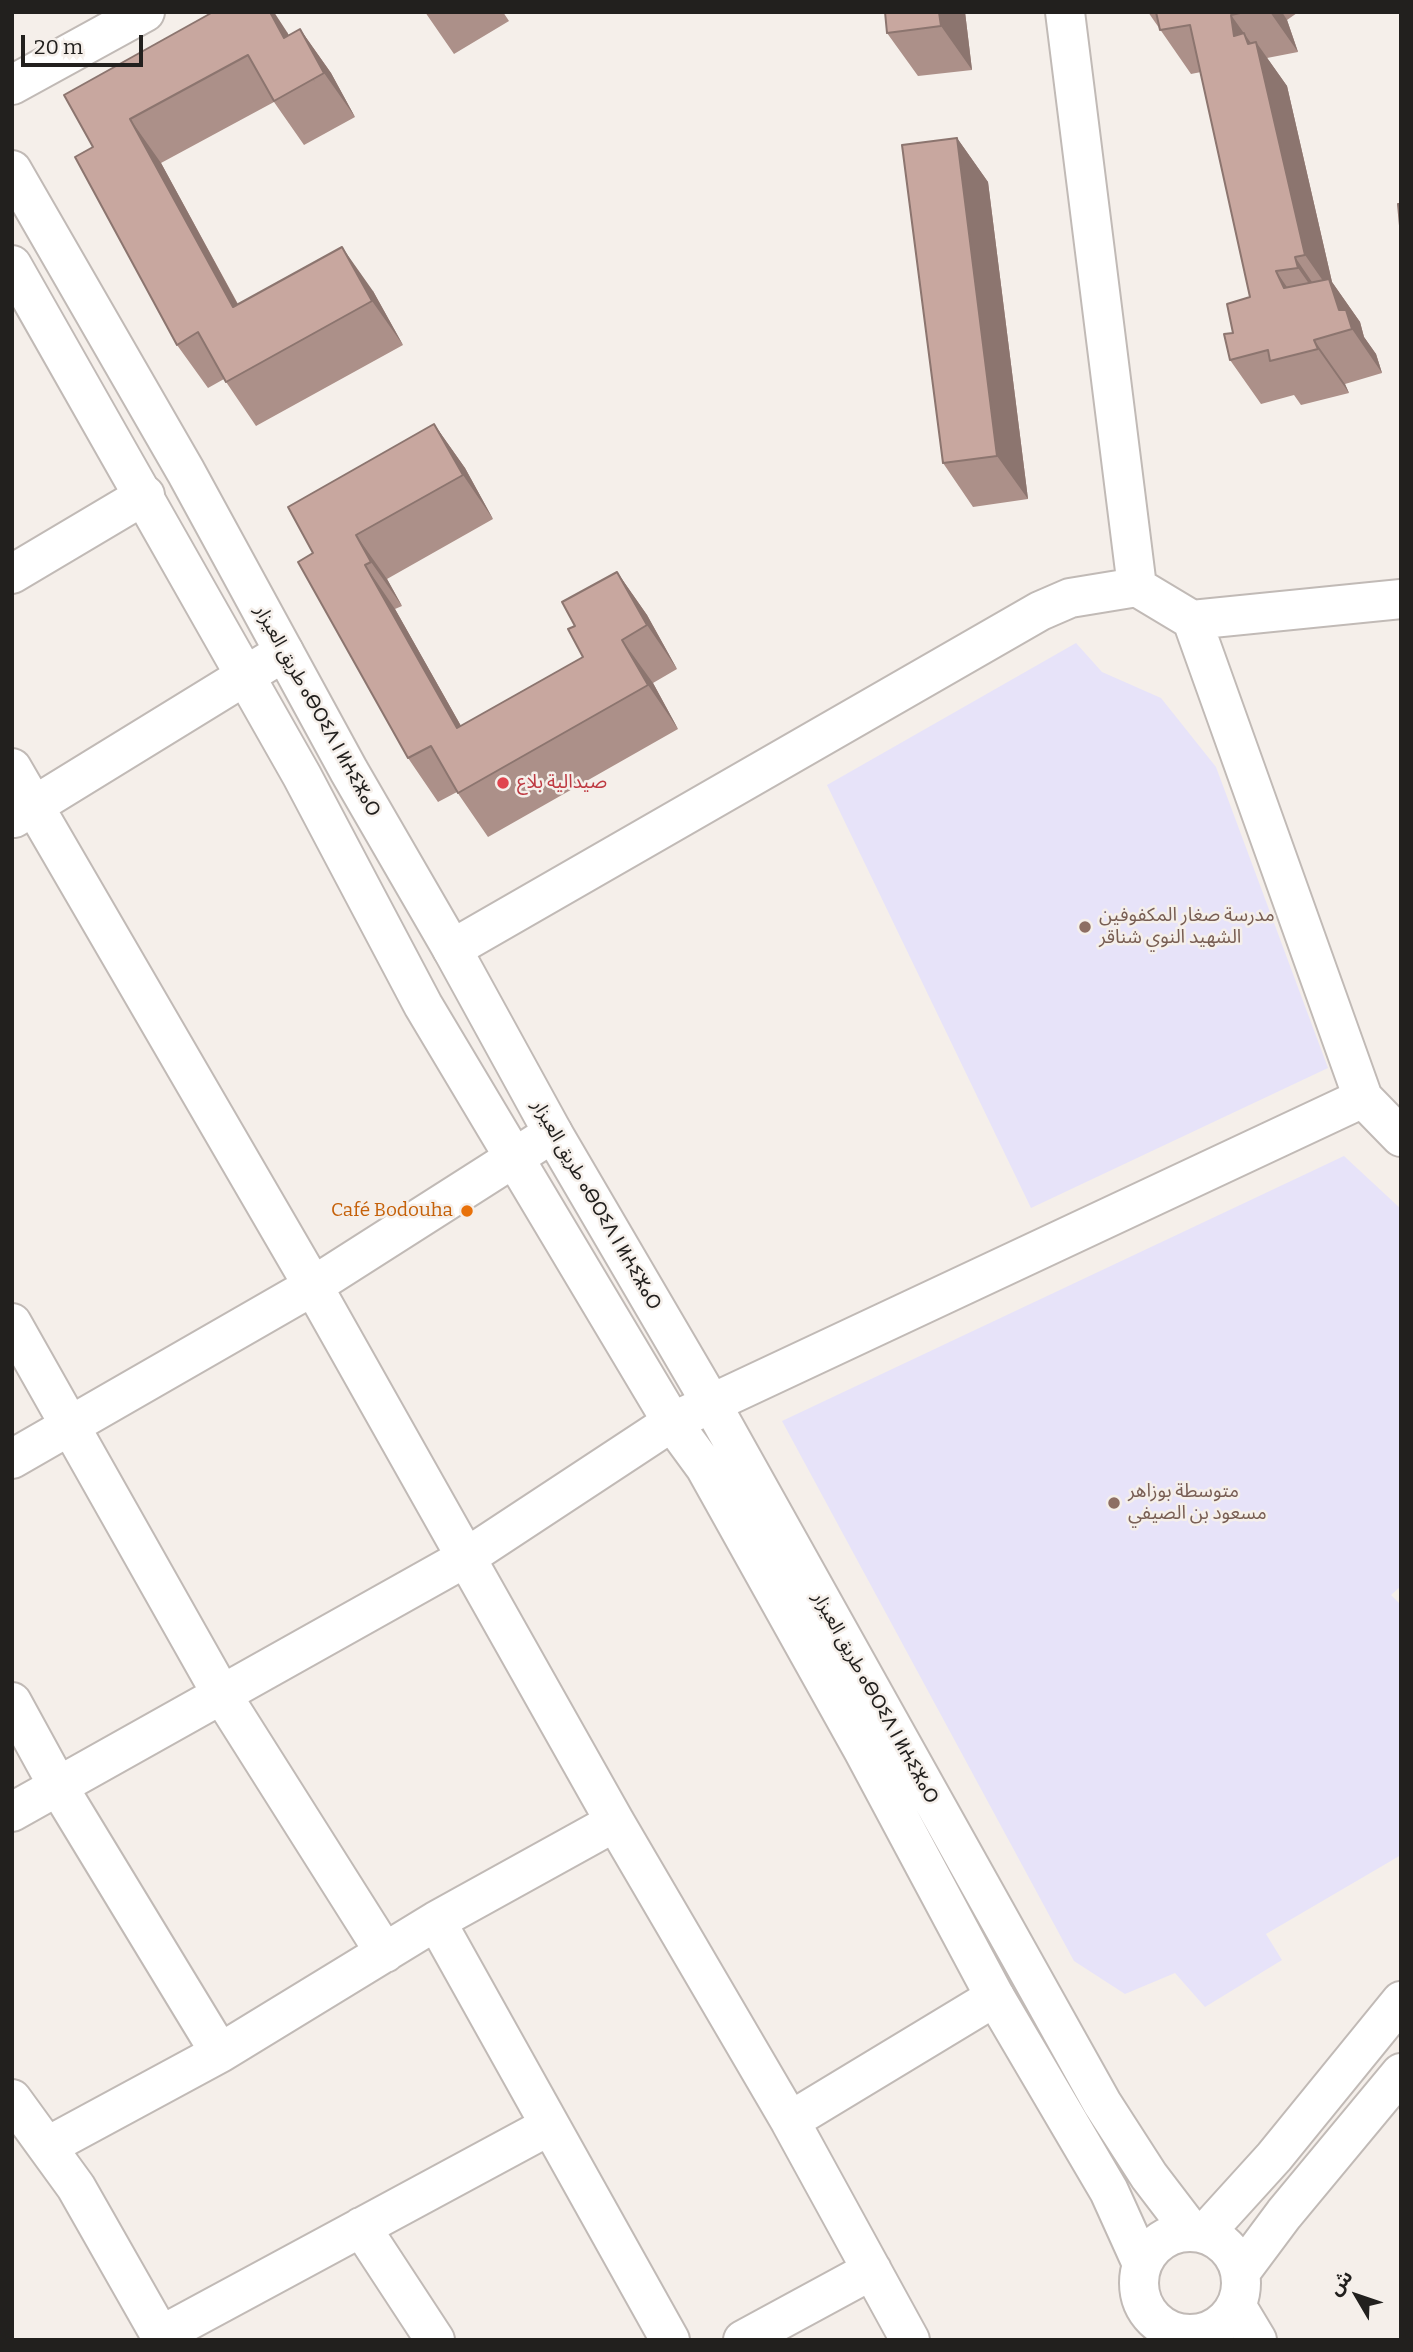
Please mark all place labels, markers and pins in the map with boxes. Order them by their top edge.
place label: صيدالية بلاع [517,772,607,794]
marker: صيدالية بلاع [495,775,511,791]
place label: مدرسة صغار المكفوفين الشهيد النوي شناقر [1099,905,1275,949]
marker: مدرسة صغار المكفوفين الشهيد النوي شناقر [1077,919,1093,935]
place label: Café Bodouha [331,1200,453,1222]
marker: Café Bodouha [459,1203,475,1219]
place label: متوسطة بوزاهر مسعود بن الصيفي [1128,1481,1267,1525]
marker: متوسطة بوزاهر مسعود بن الصيفي [1106,1495,1122,1511]

